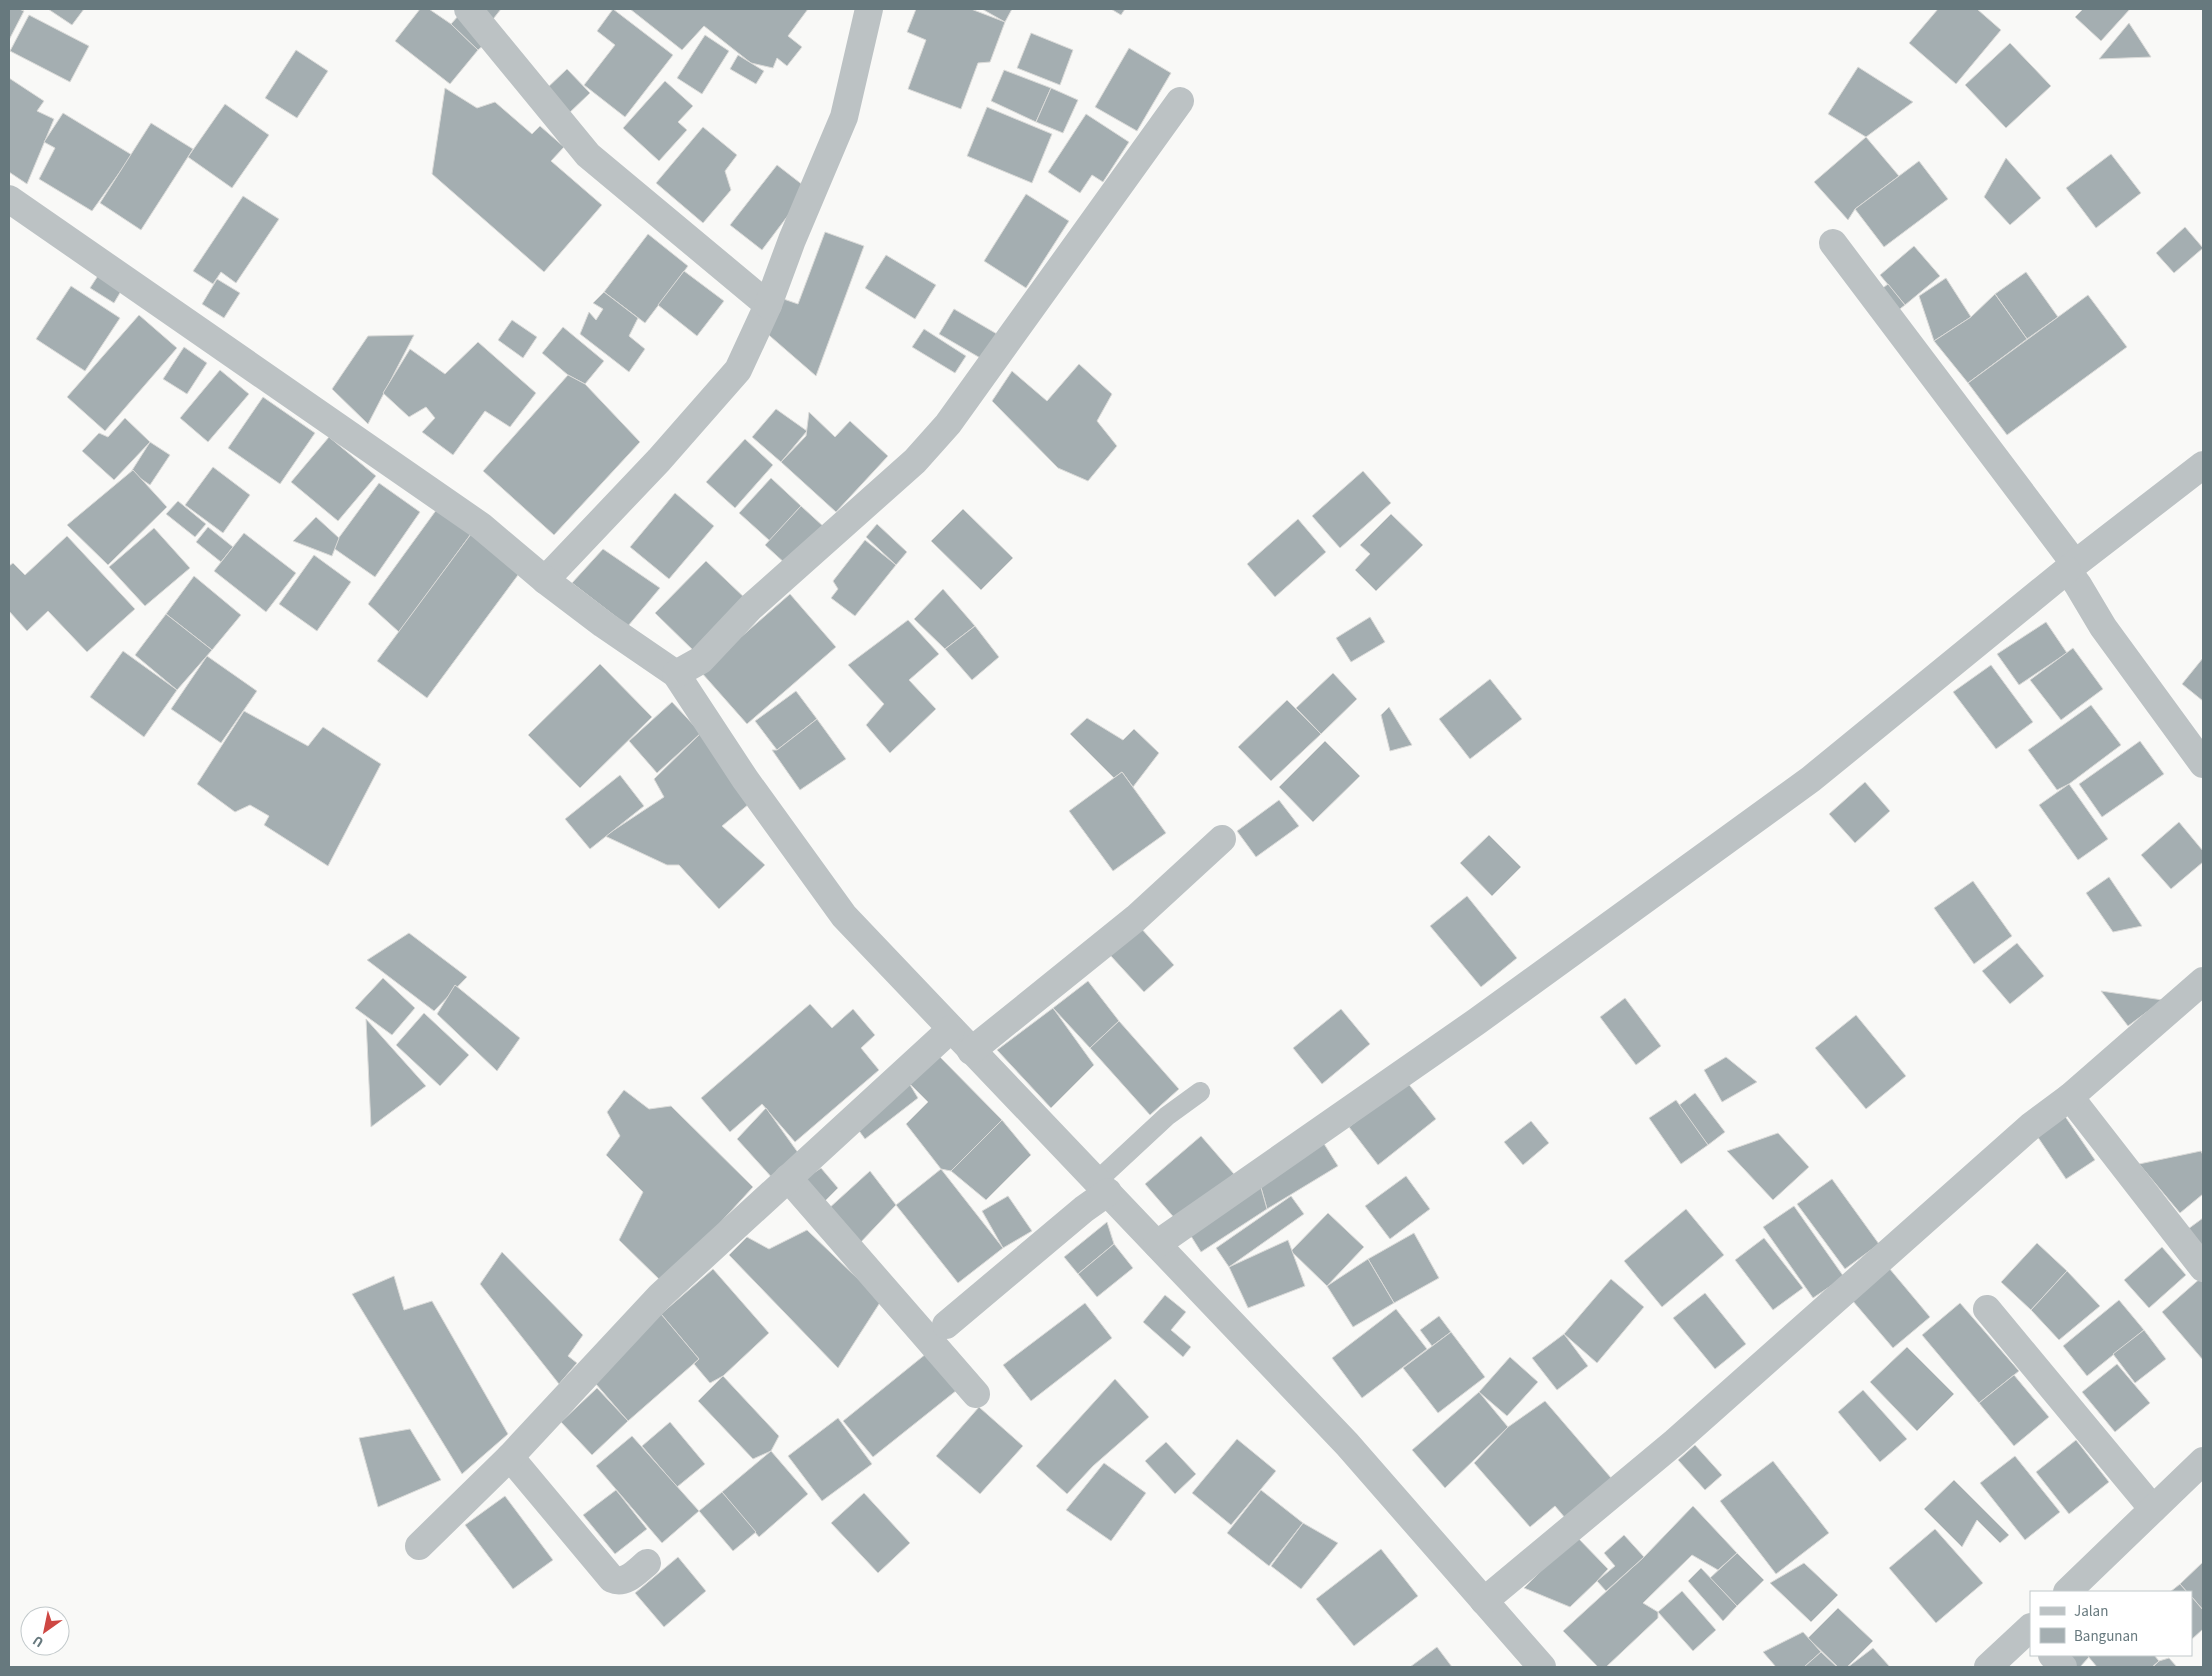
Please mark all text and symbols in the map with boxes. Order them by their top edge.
legend [2030,1591,2192,1656]
text: Jalan [2074,1601,2108,1622]
north arrow [20,1606,70,1656]
text: Bangunan [2074,1626,2138,1647]
text: U [29,1630,48,1652]

